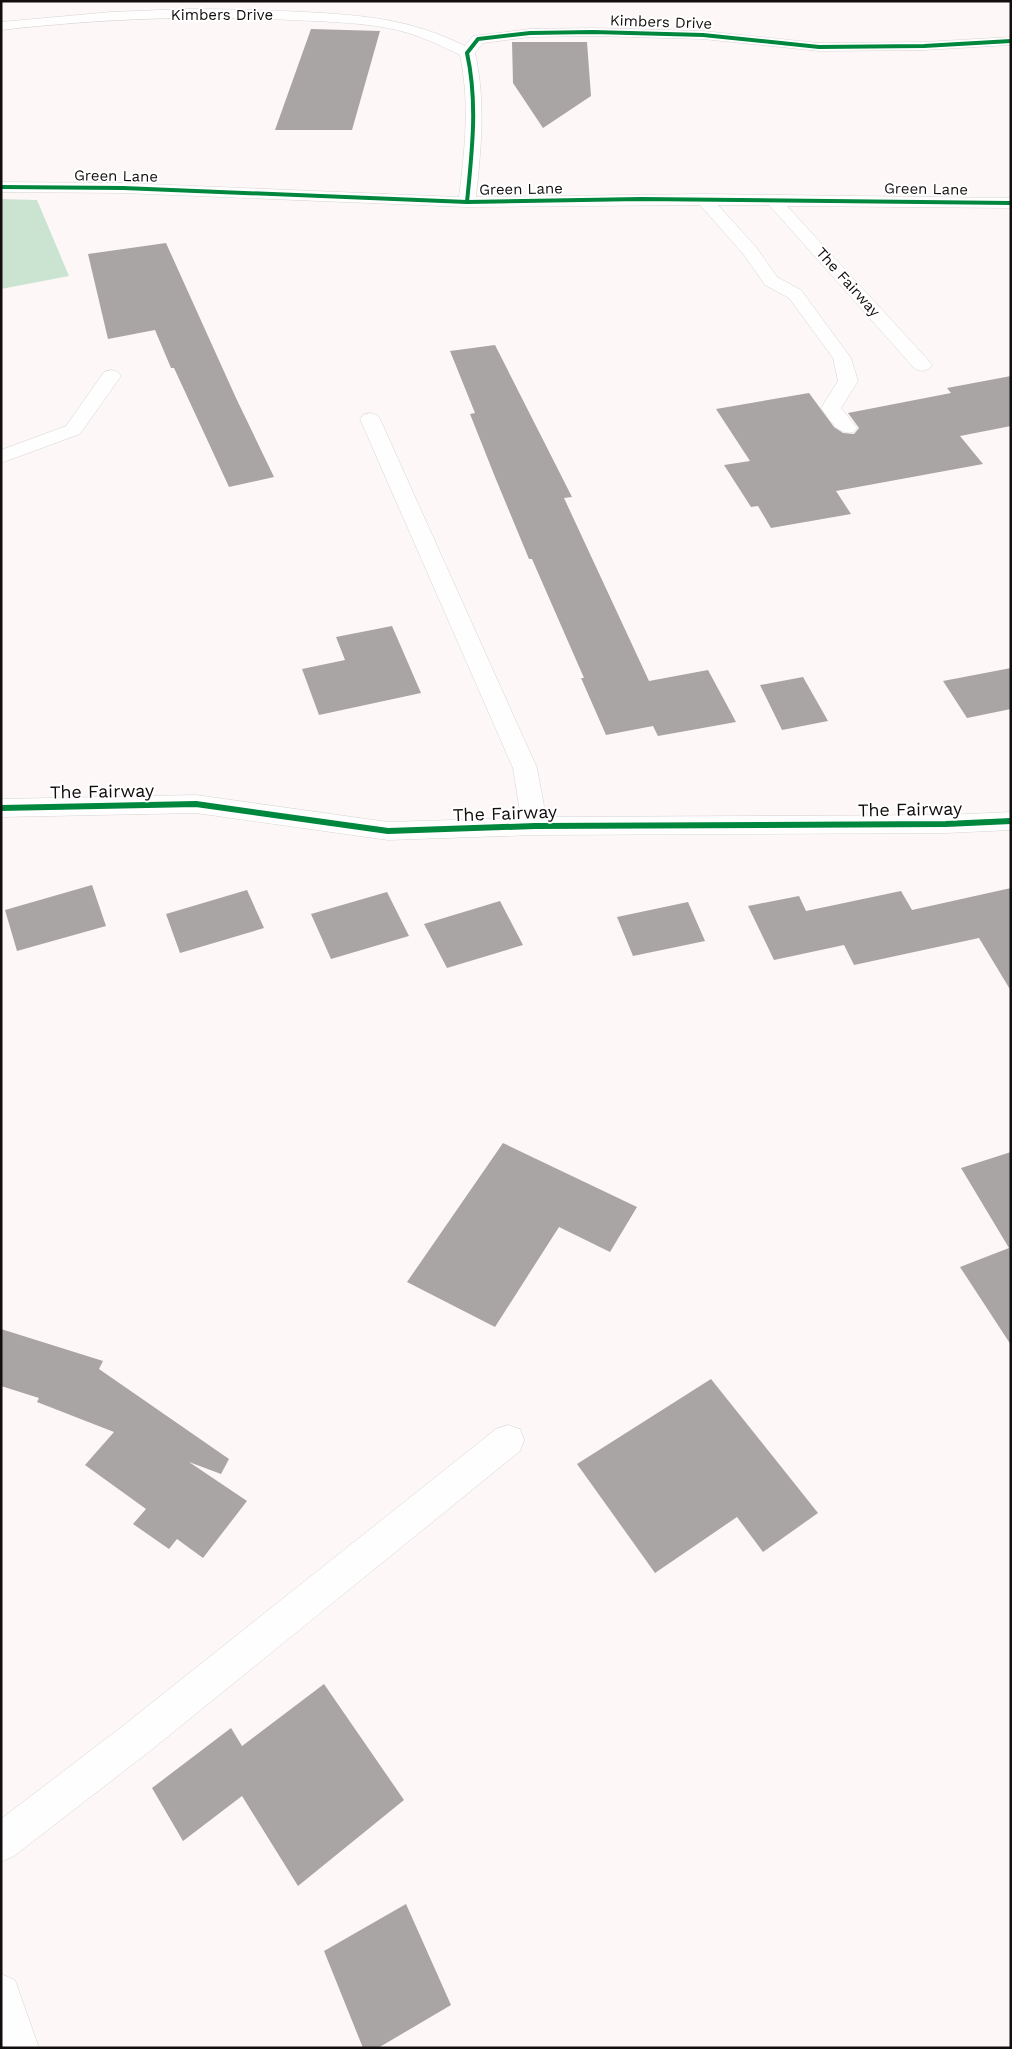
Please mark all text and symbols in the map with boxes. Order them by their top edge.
street label: Kimbers Drive [171,6,273,24]
street label: Kimbers Drive [610,11,712,33]
street label: Green Lane [74,166,158,186]
street label: Green Lane [479,179,563,199]
street label: Green Lane [884,179,968,199]
street label: The Fairway [812,244,884,321]
street label: The Fairway [50,780,155,802]
street label: The Fairway [858,798,963,820]
street label: The Fairway [452,801,558,825]

